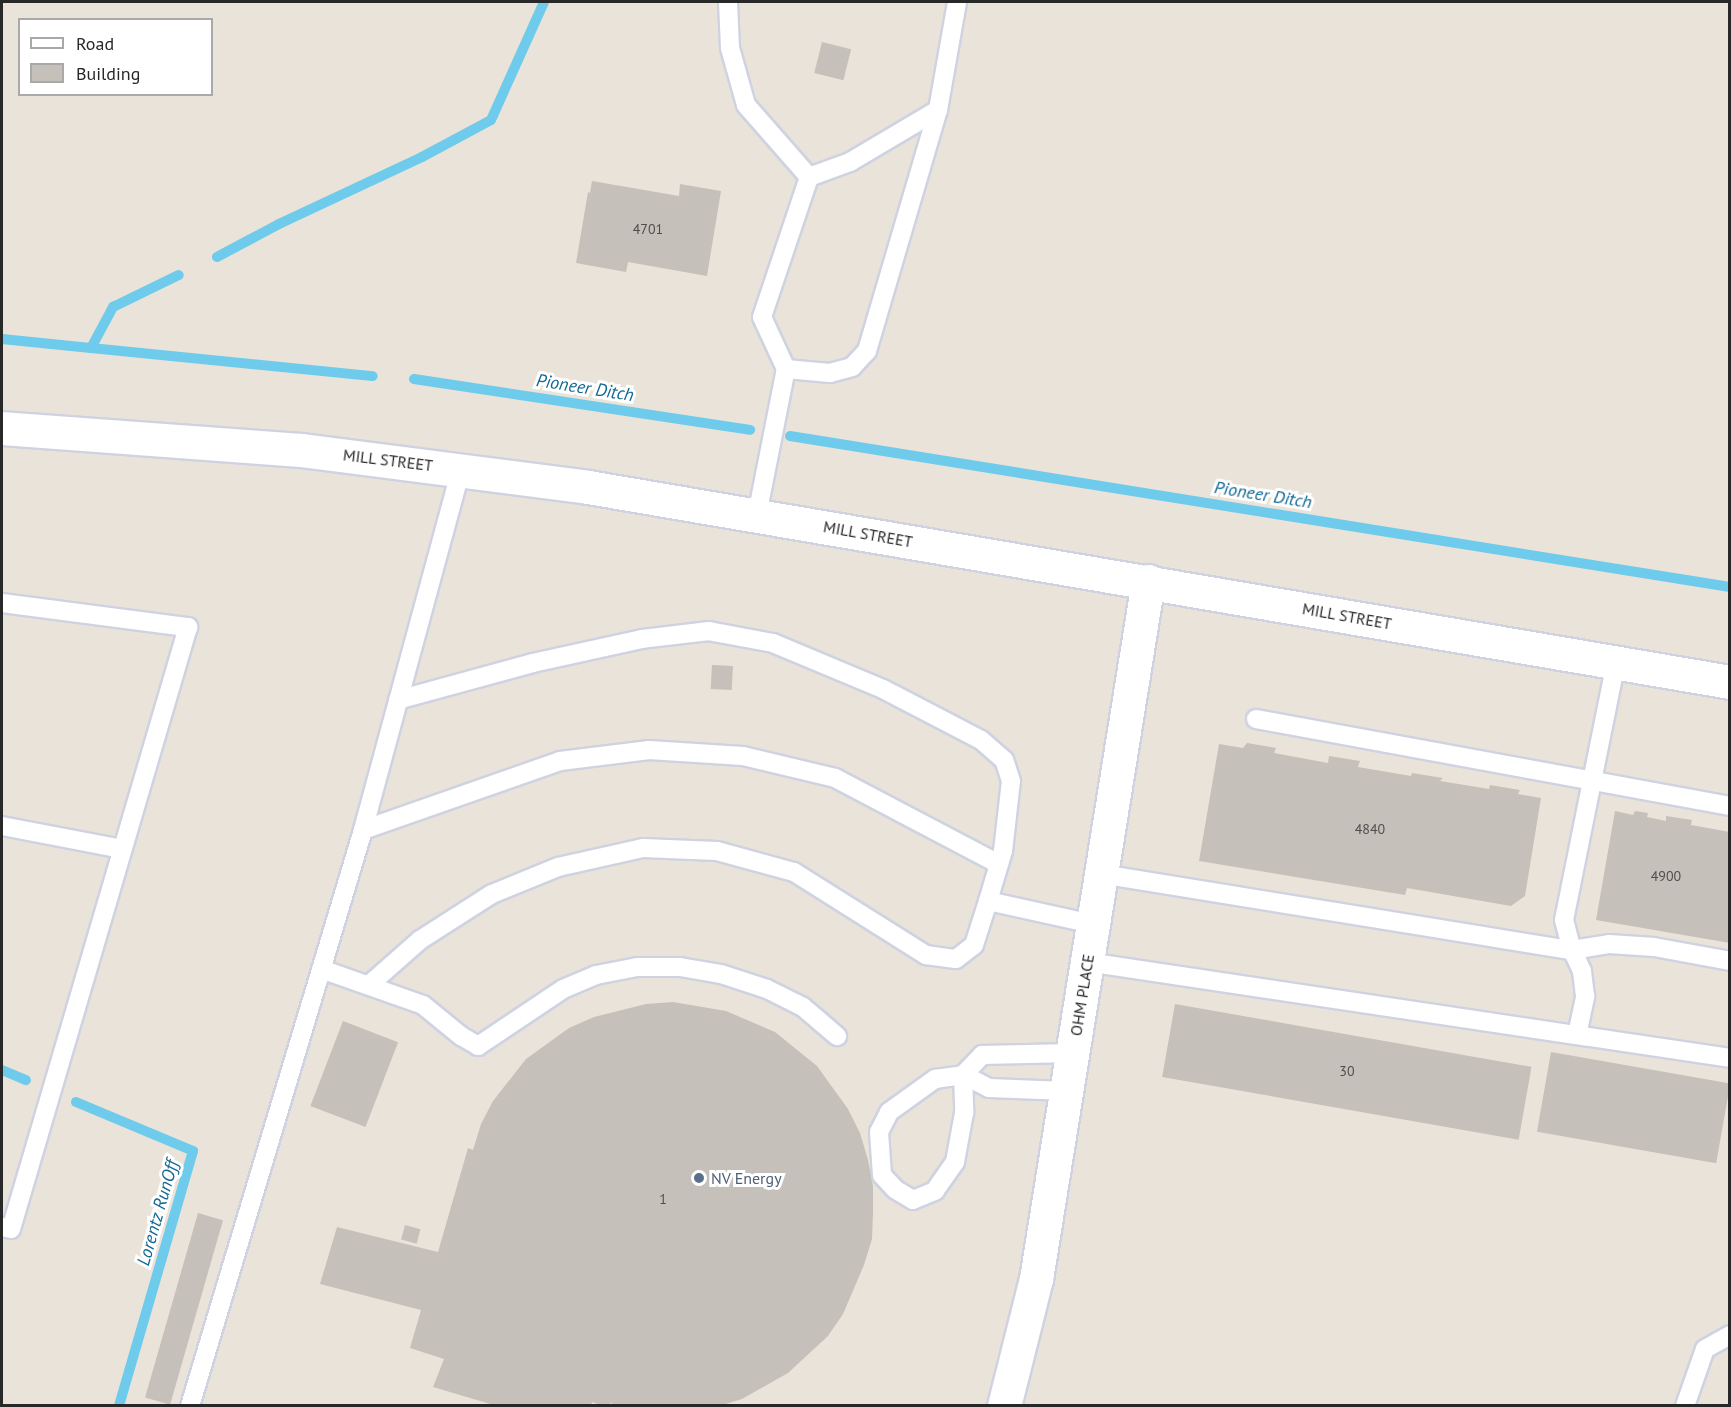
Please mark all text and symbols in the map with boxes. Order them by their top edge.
legend [18,18,213,96]
text: Road [76,32,114,55]
text: Building [76,62,140,85]
house number: 4701 [633,221,663,237]
water label: Pioneer Ditch [535,370,635,406]
street label: MILL STREET [342,445,434,475]
water label: Pioneer Ditch [1213,477,1313,513]
street label: MILL STREET [821,517,915,551]
street label: MILL STREET [1300,599,1394,633]
house number: 4840 [1355,821,1385,837]
house number: 4900 [1651,868,1681,884]
street label: OHM PLACE [1066,953,1098,1037]
house number: 30 [1339,1063,1355,1079]
water label: Lorentz RunOff [133,1158,183,1268]
place label: NV Energy [711,1168,782,1188]
marker: NV Energy [692,1171,706,1185]
house number: 1 [659,1191,667,1207]

